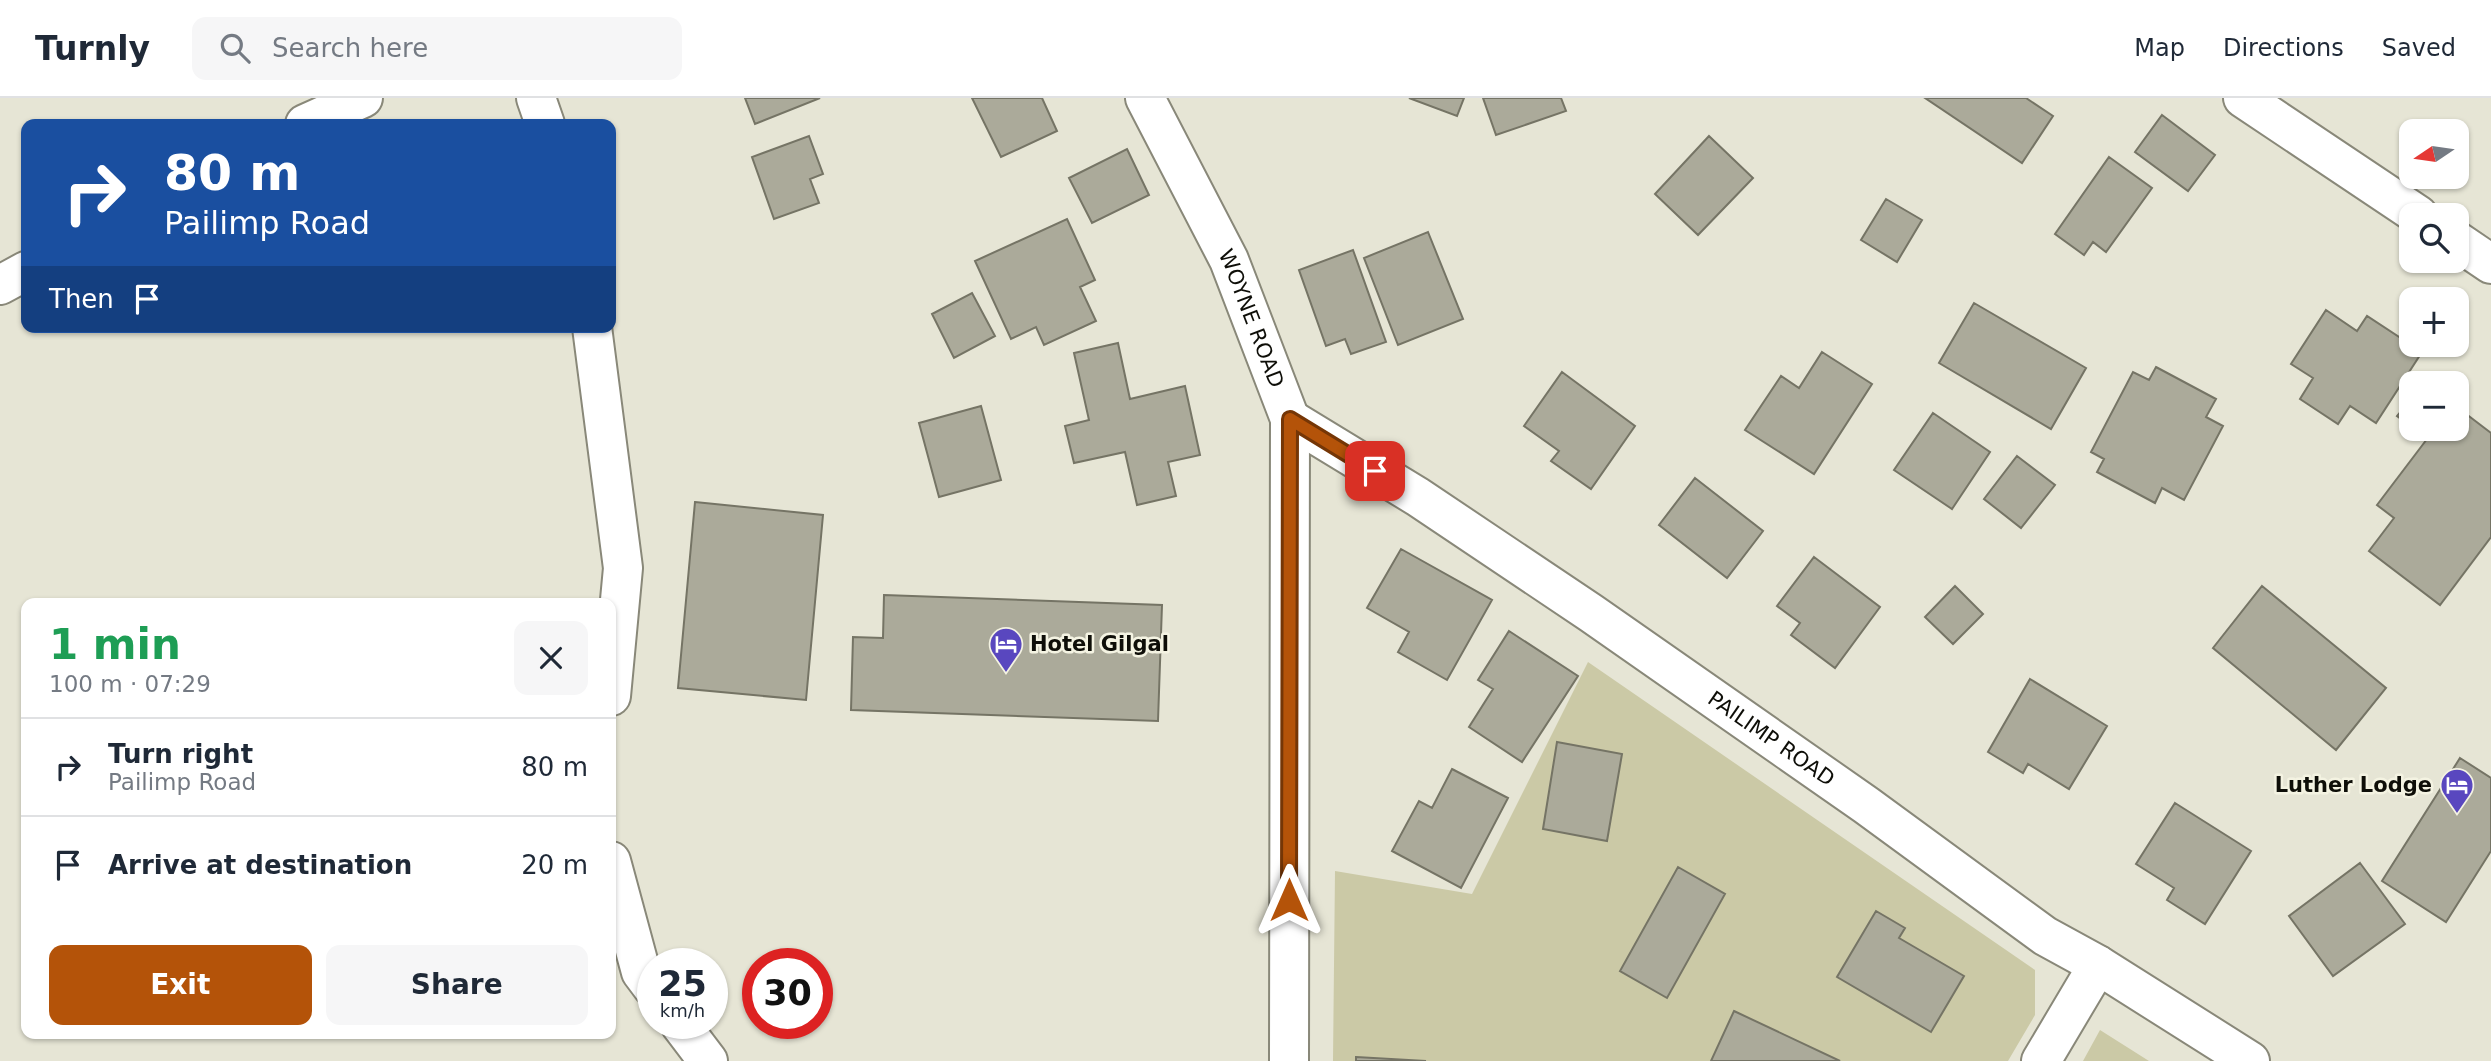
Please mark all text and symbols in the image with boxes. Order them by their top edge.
search box [192,17,682,80]
text: Turnly [35,29,150,68]
icon: search [216,29,254,67]
text: Search here [272,33,428,63]
text: Map [2134,34,2185,62]
text: Directions [2223,34,2344,62]
text: Saved [2382,34,2456,62]
north arrow [2399,119,2469,189]
map controls [2399,119,2469,441]
text: 80 m [164,145,300,202]
icon: right [49,147,140,238]
button: search [2399,203,2469,273]
text: Pailimp Road [164,204,370,242]
street label: WOYNE ROAD [1214,245,1289,391]
icon: arrive [128,280,166,318]
text: Then [49,284,114,314]
button: + [2399,287,2469,357]
button: − [2399,371,2469,441]
pin [1345,441,1405,501]
icon: arrive [1356,452,1394,490]
text: 1 min [49,620,181,669]
button: close [514,621,588,695]
hotel icon: Hotel Gilgal [987,625,1025,674]
place label: Hotel Gilgal [1030,632,1169,656]
text: 100 m · 07:29 [49,671,211,697]
street label: PAILIMP ROAD [1703,686,1839,791]
text: Turn right [108,739,253,769]
icon: right [49,748,87,786]
text: 80 m [521,752,588,782]
hotel icon: Luther Lodge [2438,766,2476,815]
text: Pailimp Road [108,769,256,795]
place label: Luther Lodge [2275,773,2432,797]
icon: arrive [49,846,87,884]
text: Arrive at destination [108,850,412,880]
text: 20 m [521,850,588,880]
position arrow [1252,863,1326,937]
button: Exit [49,945,312,1025]
button: Share [326,945,588,1025]
speed limit sign: 30 [742,948,833,1039]
text: 25 [658,964,707,1004]
text: km/h [660,1000,705,1021]

